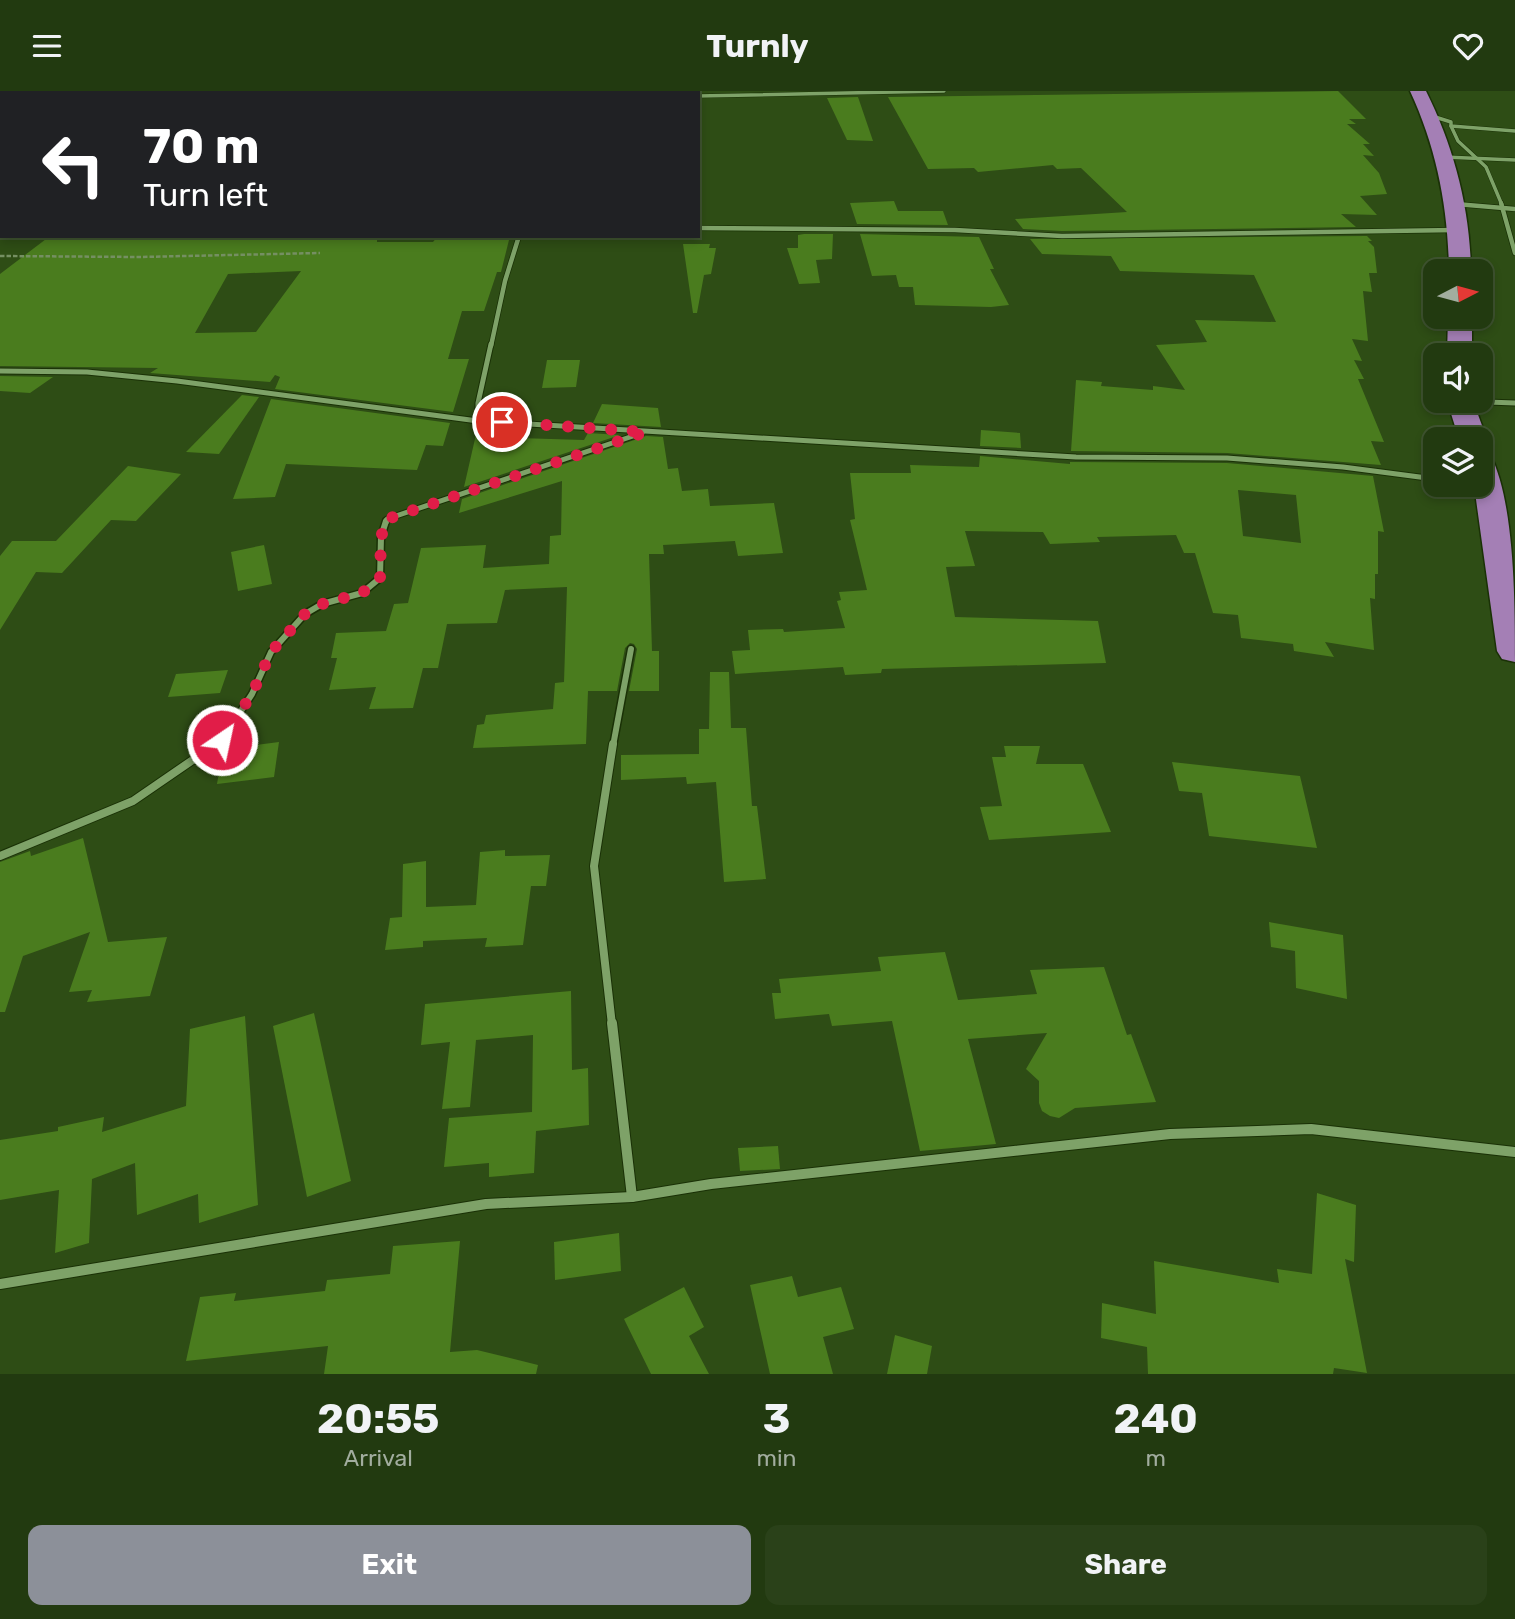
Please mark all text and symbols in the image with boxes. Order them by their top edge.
icon: menu [28,27,66,65]
text: Turnly [706,27,809,65]
icon: heart [1449,27,1487,65]
text: 70 m [143,117,260,175]
icon: left [28,119,119,210]
text: Turn left [143,176,268,214]
north arrow [1423,259,1493,329]
map controls [1423,259,1493,497]
button: sound [1423,343,1493,413]
pin [472,392,532,452]
icon: arrive [483,403,521,441]
button: layers [1423,427,1493,497]
position arrow [185,703,259,777]
text: 20:55 [317,1394,439,1444]
text: 3 [763,1394,790,1444]
text: 240 [1114,1394,1198,1444]
text: Arrival [344,1444,413,1472]
text: min [757,1444,796,1472]
text: m [1145,1444,1166,1472]
button: Exit [28,1525,751,1605]
button: Share [765,1525,1487,1605]

